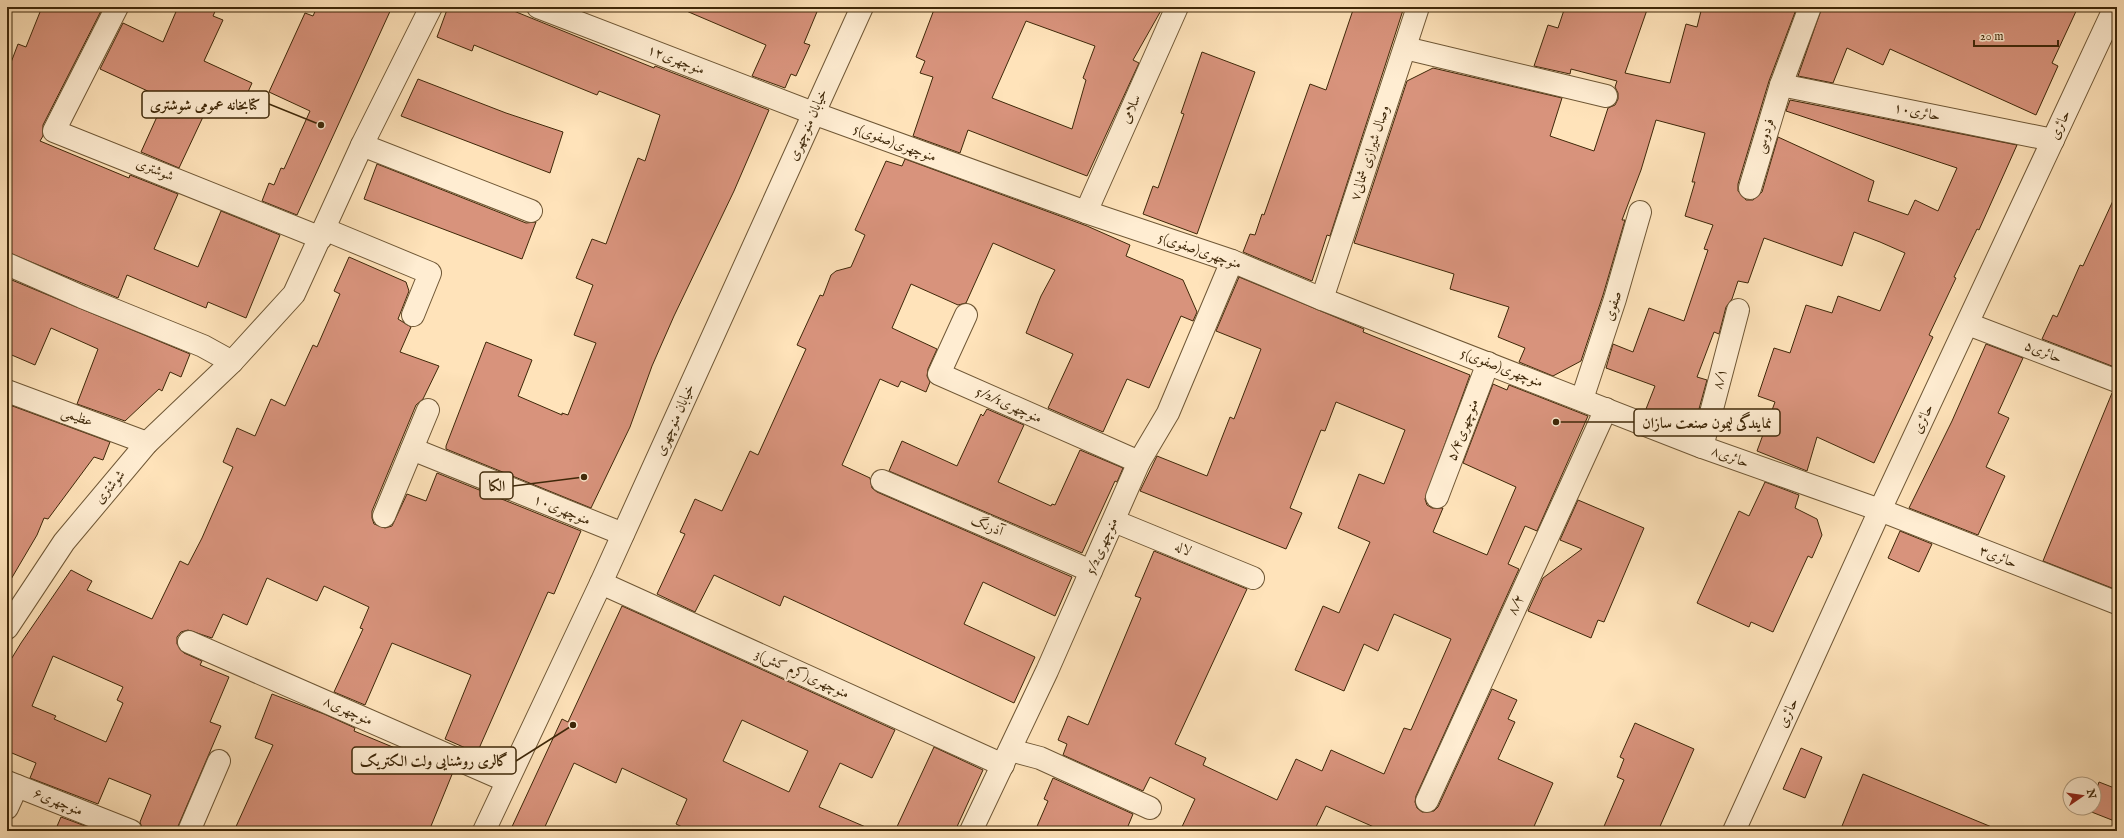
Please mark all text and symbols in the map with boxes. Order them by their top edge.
scale bar [1974,22,2058,48]
text: 20 m [1980,29,2003,44]
street label: منوچهری۱۲ [645,41,707,79]
street label: خیابان منوچهری [784,86,832,164]
callout: کتابخانه عمومی شوشتری [142,91,269,118]
street label: سلامی [1117,92,1145,126]
text: کتابخانه عمومی شوشتری [150,96,260,115]
street label: حائری۱۰ [1892,99,1942,125]
street label: وصال شیرازی شمالی۷ [1346,103,1394,203]
street label: حائری [2045,107,2075,143]
street label: فردوسی [1751,116,1779,156]
street label: 5منوچهری(صفوی) [851,120,939,166]
street label: شوشتری [133,154,177,186]
street label: 5منوچهری(صفوی) [1156,228,1244,274]
street label: صفوی [1600,289,1626,323]
street label: حائری۵ [2022,337,2064,367]
street label: 5منوچهری(صفوی) [1458,344,1546,392]
street label: ۸/۱ [1709,366,1731,392]
street label: خیابان منوچهری [651,381,699,459]
street label: 5/2/1منوچهری [973,383,1045,427]
street label: منوچهری۵/۴ [1443,396,1483,464]
street label: حائری [1908,401,1938,437]
street label: عظیمی [59,403,95,431]
callout: نمایندگی لیمون صنعت سازان [1634,409,1780,436]
text: نمایندگی لیمون صنعت سازان [1642,411,1772,433]
street label: حائری۸ [1709,442,1751,472]
street label: شوشتری [91,466,129,508]
callout: الکا [480,472,513,499]
text: الکا [489,477,505,496]
street label: منوچهری۱۰ [531,490,593,530]
street label: آذرنگ [968,510,1008,542]
street label: 5/2منوچهری [1082,515,1122,577]
street label: لاله [1172,538,1194,560]
street label: حائری۳ [1977,542,2019,572]
street label: ۸/۲ [1503,592,1529,618]
street label: 3منوچهری(کرم کش) [751,645,852,706]
street label: منوچهری۸ [321,692,375,730]
street label: حائری [1774,695,1802,731]
callout: گالری روشنایی ولت الکتریک [352,747,516,774]
text: گالری روشنایی ولت الکتریک [360,751,508,771]
north arrow [2062,776,2102,816]
street label: منوچهری۶ [31,784,85,820]
text: N [2083,787,2099,801]

